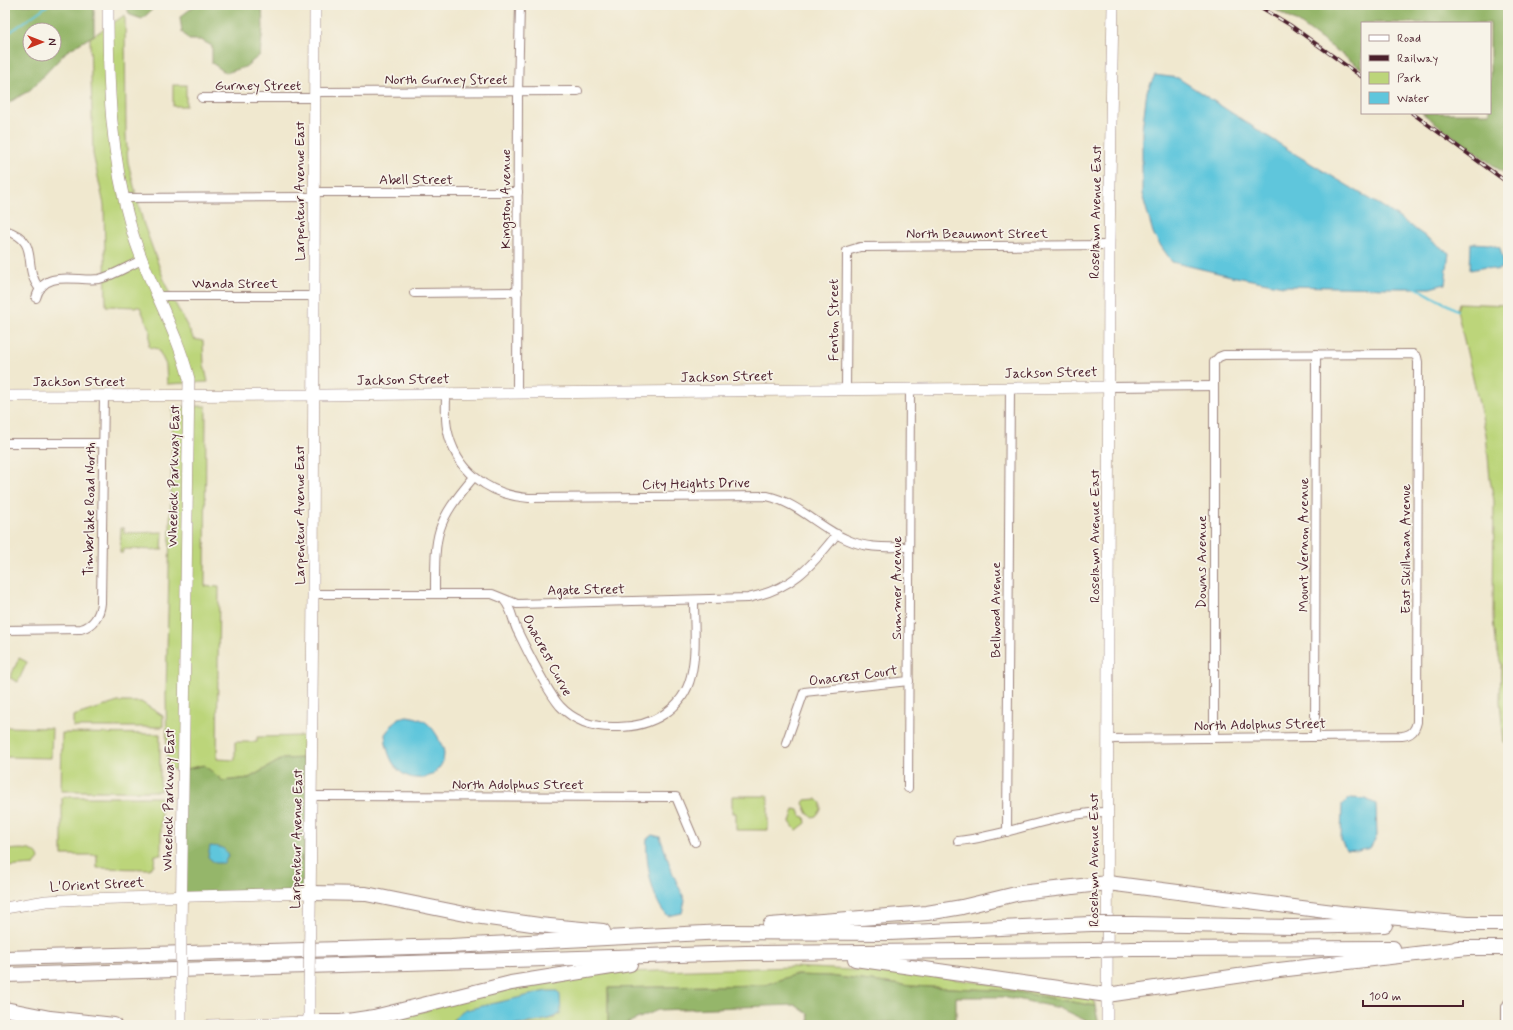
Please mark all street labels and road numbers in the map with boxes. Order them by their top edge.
street label: North Gurney Street [385,71,507,89]
street label: Gurney Street [215,77,301,95]
street label: Larpenteur Avenue East [291,121,309,261]
street label: Roselawn Avenue East [1086,145,1106,279]
street label: Kingston Avenue [497,149,516,249]
street label: Abell Street [379,171,453,189]
street label: North Beaumont Street [906,225,1049,243]
street label: Wanda Street [192,275,279,293]
street label: Fenton Street [825,279,843,361]
street label: Jackson Street [1004,363,1098,383]
street label: Jackson Street [680,367,774,387]
street label: Jackson Street [356,370,450,390]
street label: Jackson Street [32,373,126,391]
street label: Wheelock Parkway East [164,404,184,547]
street label: Timberlake Road North [80,442,100,576]
street label: Larpenteur Avenue East [291,445,309,585]
street label: Roselawn Avenue East [1086,469,1104,603]
street label: City Heights Drive [642,474,750,494]
street label: Mount Vernon Avenue [1295,477,1313,612]
street label: East Skillman Avenue [1397,484,1415,614]
street label: Downs Avenue [1193,515,1211,609]
street label: Summer Avenue [888,536,906,640]
street label: Bellwood Avenue [987,562,1005,658]
street label: Agate Street [547,580,625,600]
street label: Onacrest Curve [518,611,576,700]
street label: Onacrest Court [808,662,899,690]
street label: North Adolphus Street [1194,715,1327,735]
street label: Wheelock Parkway East [159,728,179,871]
street label: Larpenteur Avenue East [287,769,307,909]
street label: North Adolphus Street [452,776,584,794]
street label: Roselawn Avenue East [1085,793,1103,927]
street label: L'Orient Street [49,873,146,896]

